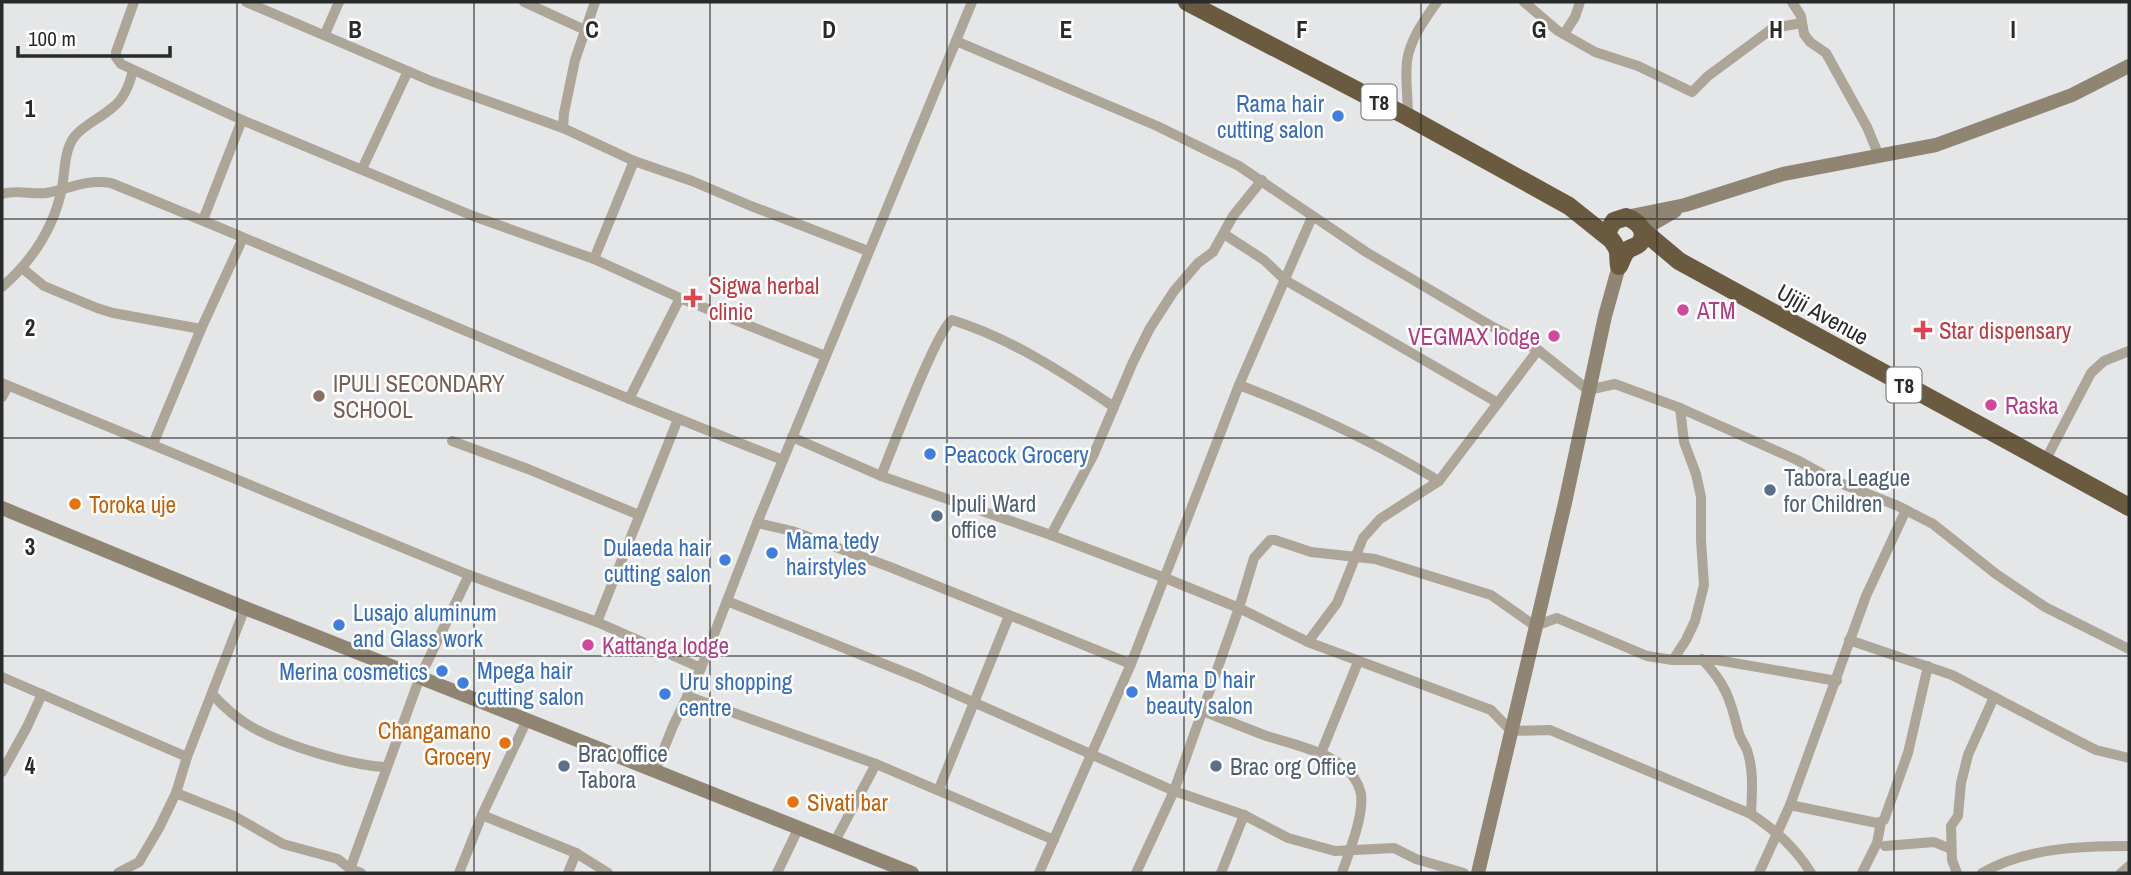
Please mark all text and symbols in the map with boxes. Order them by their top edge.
scale bar [18,14,170,58]
text: B [348,14,362,45]
text: C [585,14,599,45]
text: D [822,14,836,45]
text: E [1060,14,1072,45]
text: F [1296,14,1308,45]
text: G [1532,14,1546,45]
text: H [1769,14,1783,45]
text: I [2010,14,2016,45]
text: 100 m [28,24,76,53]
road number: T8 [1362,84,1396,119]
place label: Rama hair cutting salon [1217,88,1325,145]
text: 1 [25,93,36,124]
marker: Rama hair cutting salon [1330,108,1346,124]
place label: Sigwa herbal clinic [709,270,819,327]
street label: Ujiji Avenue [1772,276,1874,352]
marker: Sigwa herbal clinic [683,288,703,308]
place label: ATM [1696,295,1735,326]
marker: ATM [1675,302,1691,318]
text: 2 [25,312,35,343]
place label: Star dispensary [1939,315,2072,346]
marker: Star dispensary [1913,320,1933,340]
place label: VEGMAX lodge [1408,321,1540,352]
marker: VEGMAX lodge [1546,328,1562,344]
place label: IPULI SECONDARY SCHOOL [333,368,505,425]
road number: T8 [1886,368,1922,402]
marker: IPULI SECONDARY SCHOOL [311,388,327,404]
place label: Raska [2005,390,2059,421]
marker: Raska [1983,397,1999,413]
place label: Peacock Grocery [944,439,1089,470]
marker: Peacock Grocery [922,446,938,462]
place label: Tabora League for Children [1784,462,1910,519]
marker: Tabora League for Children [1762,482,1778,498]
place label: Ipuli Ward office [951,488,1036,545]
place label: Toroka uje [89,489,176,520]
marker: Toroka uje [67,496,83,512]
marker: Ipuli Ward office [929,508,945,524]
place label: Mama tedy hairstyles [786,525,880,582]
text: 3 [25,531,35,562]
place label: Dulaeda hair cutting salon [603,532,712,589]
marker: Mama tedy hairstyles [764,545,780,561]
marker: Dulaeda hair cutting salon [717,552,733,568]
place label: Lusajo aluminum and Glass work [353,597,497,654]
marker: Lusajo aluminum and Glass work [331,617,347,633]
place label: Kattanga lodge [602,630,729,661]
marker: Kattanga lodge [580,637,596,653]
place label: Mpega hair cutting salon [477,655,584,712]
place label: Merina cosmetics [279,656,428,687]
marker: Merina cosmetics [434,663,450,679]
place label: Mama D hair beauty salon [1146,664,1256,721]
place label: Uru shopping centre [679,666,793,723]
marker: Mpega hair cutting salon [455,675,471,691]
marker: Mama D hair beauty salon [1124,684,1140,700]
marker: Uru shopping centre [657,686,673,702]
place label: Changamano Grocery [378,715,492,772]
marker: Changamano Grocery [497,735,513,751]
place label: Brac office Tabora [578,738,668,795]
text: 4 [25,750,36,781]
place label: Brac org Office [1230,751,1357,782]
marker: Brac office Tabora [556,758,572,774]
marker: Brac org Office [1208,758,1224,774]
place label: Sivati bar [807,787,888,818]
marker: Sivati bar [785,794,801,810]

